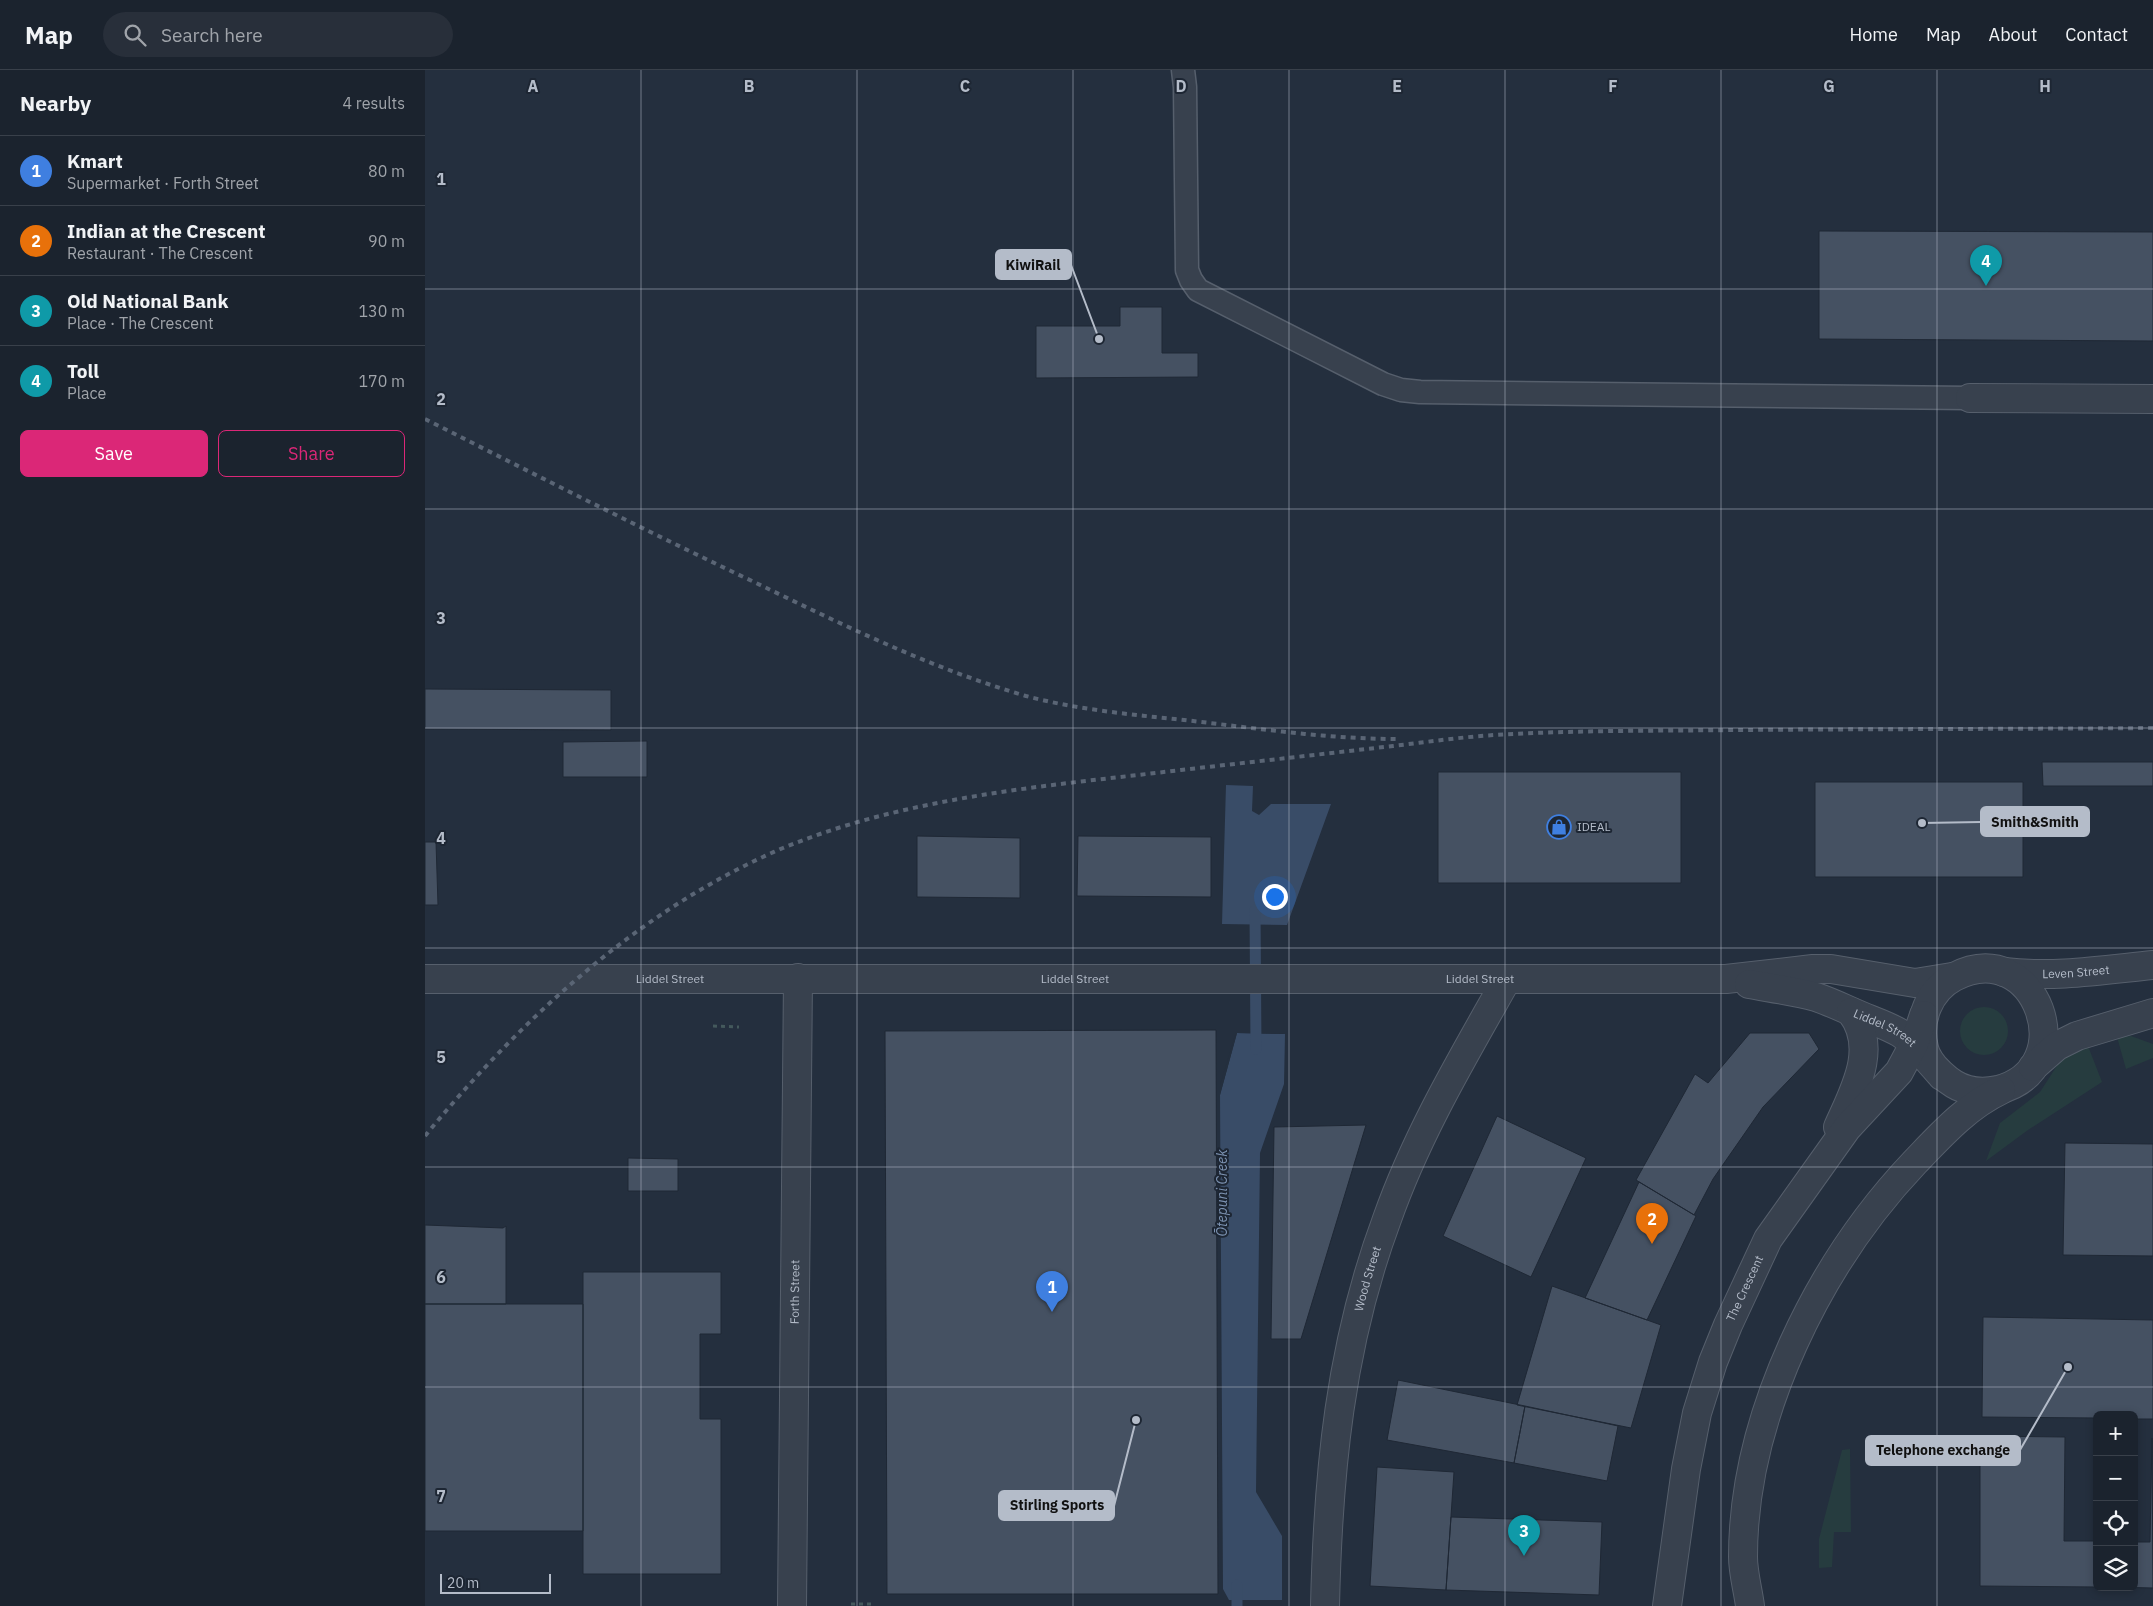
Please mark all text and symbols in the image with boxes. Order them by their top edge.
search box [103,12,453,57]
text: Map [25,19,73,51]
icon: search [121,21,149,49]
text: Search here [161,23,263,47]
text: Home [1850,23,1898,46]
text: Map [1926,23,1961,46]
text: About [1989,23,2037,46]
text: Contact [2065,23,2128,46]
text: A [528,76,539,96]
text: B [744,76,755,96]
text: C [960,76,970,96]
text: D [1175,76,1187,96]
text: E [1392,76,1402,96]
text: F [1608,76,1618,96]
text: G [1823,76,1835,96]
text: H [2039,76,2051,96]
text: Nearby [20,89,91,117]
text: 4 results [342,93,405,113]
text: Kmart [67,149,123,173]
text: 1 [31,161,41,181]
text: 80 m [368,161,405,181]
text: 1 [436,169,446,189]
text: Supermarket · Forth Street [67,173,259,193]
text: Indian at the Crescent [67,219,266,243]
text: 2 [31,231,41,251]
text: 90 m [368,231,405,251]
text: Restaurant · The Crescent [67,243,253,263]
pin: 4 [1970,245,2002,286]
callout: KiwiRail [996,250,1071,279]
text: KiwiRail [1005,256,1061,274]
text: Old National Bank [67,289,228,313]
text: 3 [31,301,41,321]
text: 130 m [358,301,405,321]
text: Place · The Crescent [67,313,214,333]
text: Toll [67,359,99,383]
text: 4 [31,371,41,391]
text: 170 m [358,371,405,391]
text: Place [67,383,106,403]
text: 2 [436,389,446,409]
button: Save [20,430,208,477]
button: Share [218,430,405,477]
text: 3 [436,608,446,628]
callout: Smith&Smith [1981,807,2089,836]
text: Smith&Smith [1991,813,2079,831]
shop icon: IDEAL [1546,814,1572,840]
place label: IDEAL [1577,819,1611,834]
text: 4 [436,828,446,848]
your location [1262,884,1288,910]
street label: Leven Street [2042,962,2110,981]
street label: Liddel Street [636,971,704,986]
street label: Liddel Street [1041,971,1109,986]
street label: Liddel Street [1446,971,1514,986]
street label: Liddel Street [1851,1005,1920,1050]
text: 5 [436,1047,446,1067]
water label: Ōtepuni Creek [1213,1149,1231,1236]
pin: 2 [1636,1203,1668,1244]
street label: Wood Street [1351,1244,1384,1313]
street label: The Crescent [1723,1253,1766,1324]
street label: Forth Street [787,1260,802,1324]
text: 6 [436,1267,446,1287]
pin: 1 [1036,1271,1068,1312]
map controls [2093,1411,2138,1591]
button: + [2093,1411,2138,1456]
callout: Telephone exchange [1866,1436,2020,1465]
text: Telephone exchange [1876,1441,2010,1459]
button: − [2093,1456,2138,1501]
text: 7 [436,1486,446,1506]
callout: Stirling Sports [999,1491,1114,1520]
text: Stirling Sports [1010,1496,1104,1514]
button: locate [2093,1501,2138,1546]
pin: 3 [1508,1515,1540,1556]
button: layers [2093,1546,2138,1591]
scale bar [440,1571,551,1594]
text: 20 m [447,1574,479,1592]

